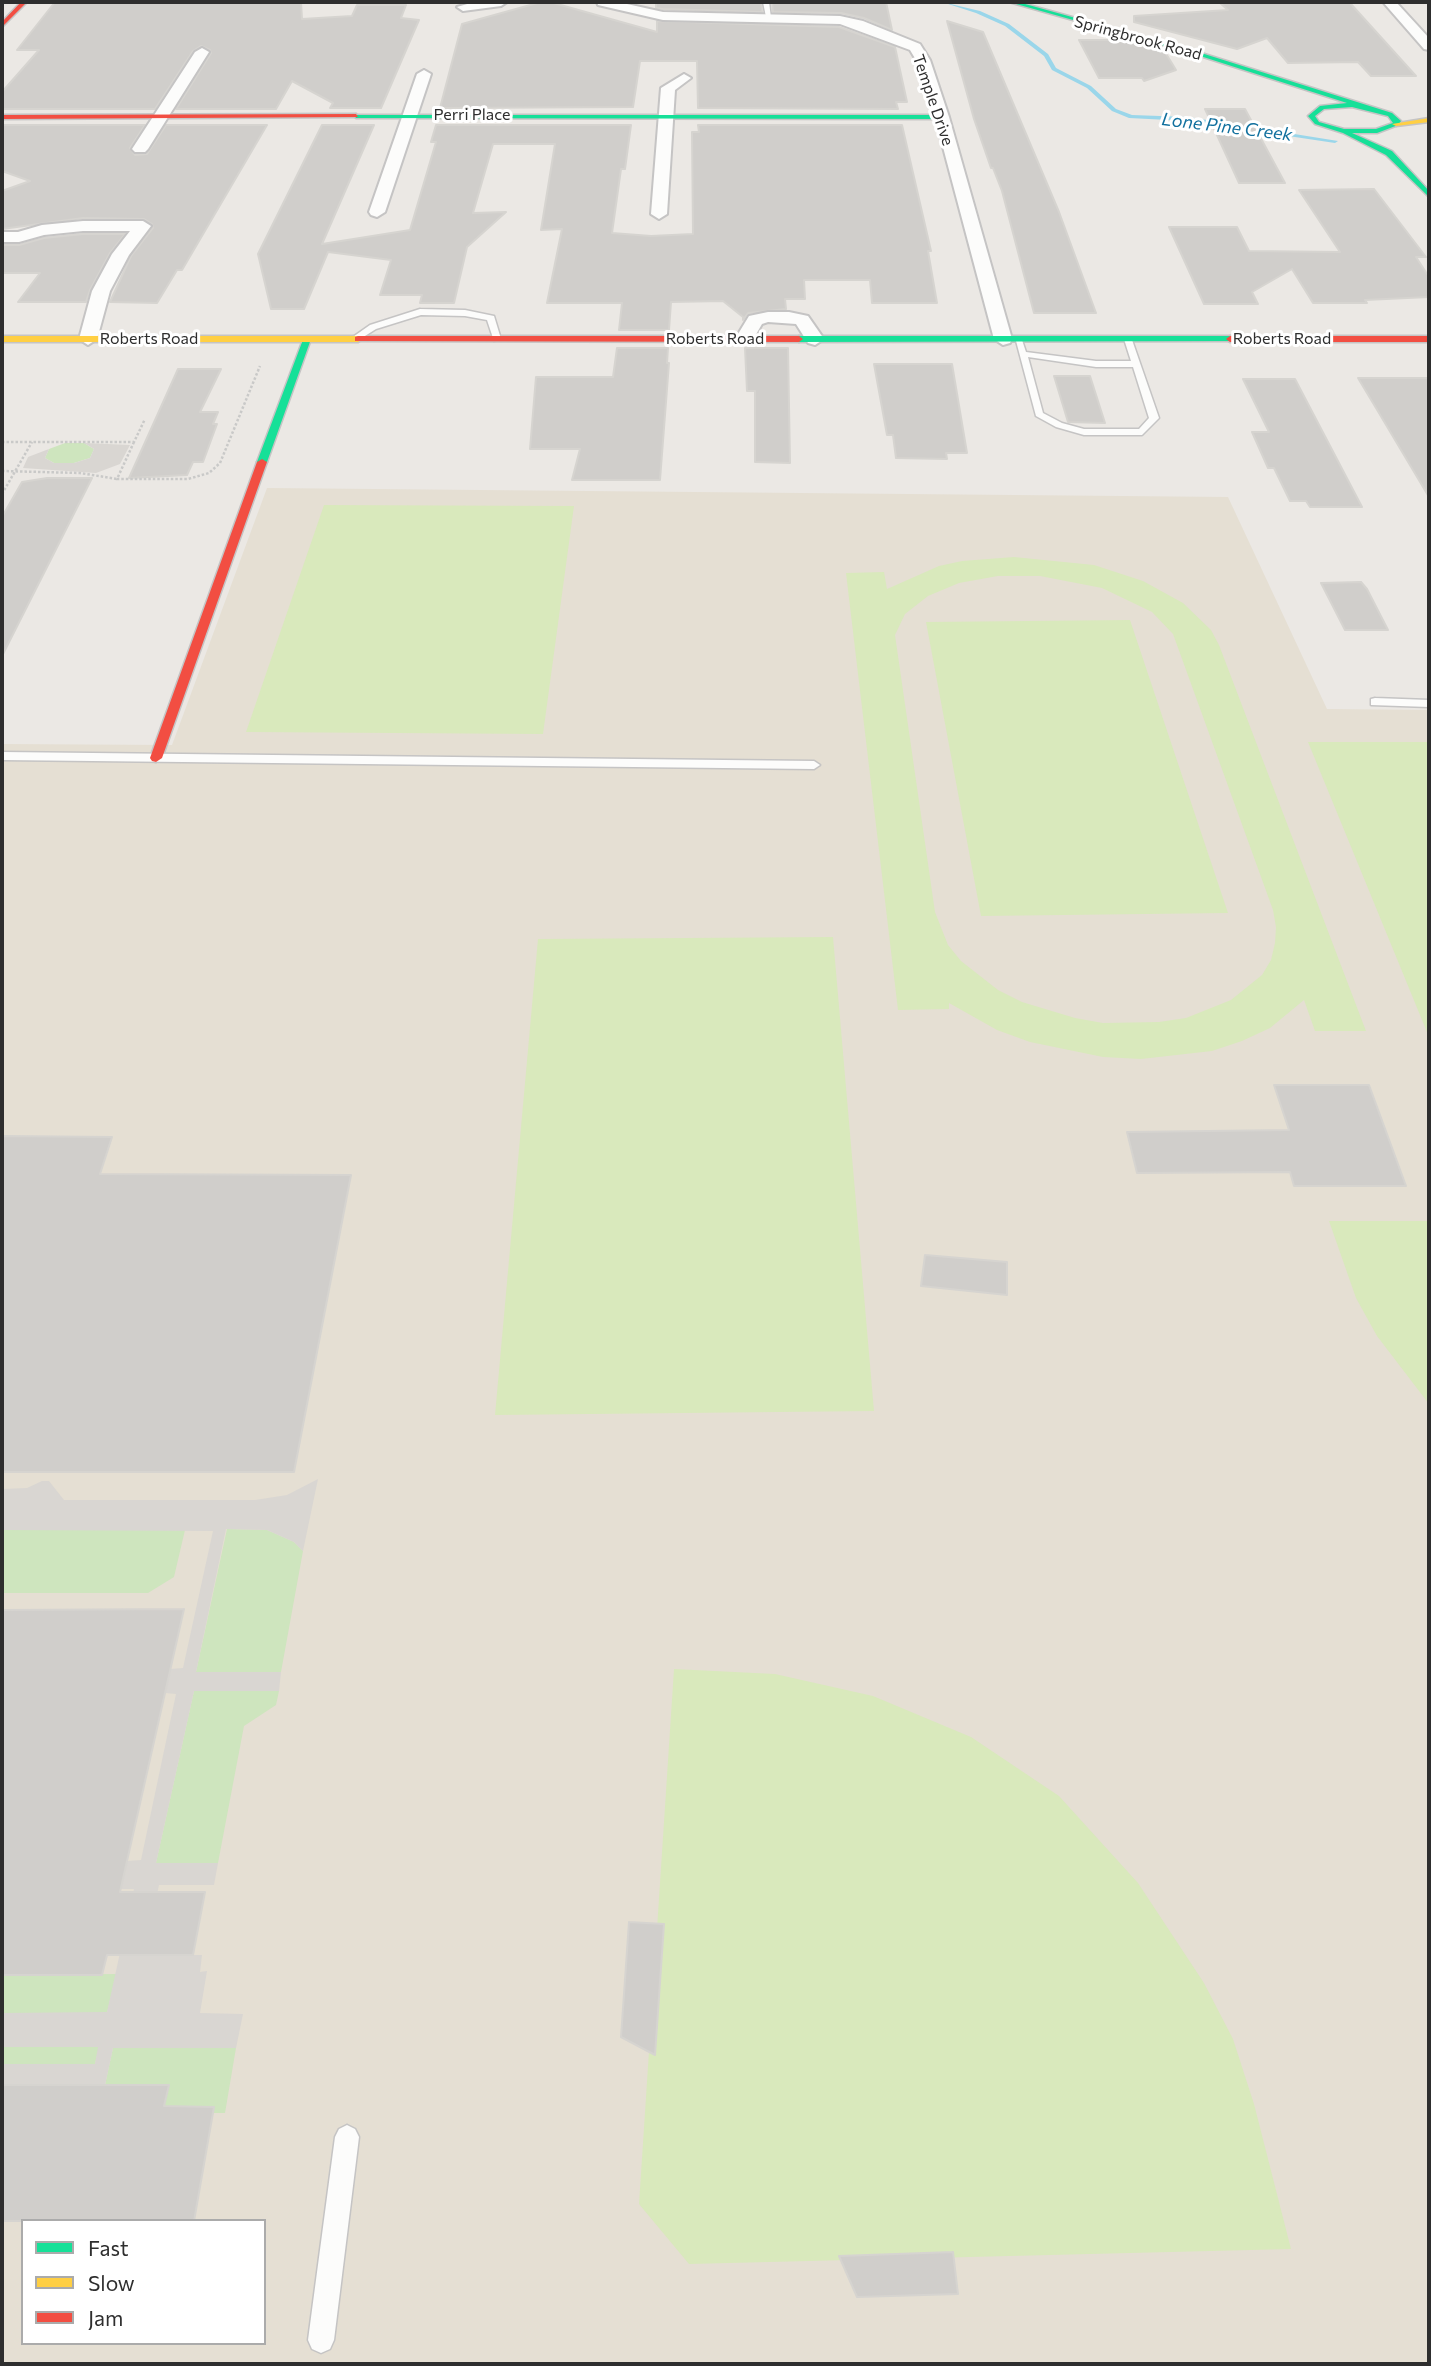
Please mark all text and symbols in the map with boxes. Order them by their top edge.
street label: Springbrook Road [1072,12,1204,64]
street label: Temple Drive [908,52,958,148]
street label: Perri Place [434,105,510,125]
water label: Lone Pine Creek [1160,108,1294,146]
street label: Roberts Road [100,329,198,349]
street label: Roberts Road [666,329,764,349]
street label: Roberts Road [1233,329,1331,349]
legend [21,2219,266,2345]
text: Fast [88,2235,129,2260]
text: Slow [88,2270,135,2295]
text: Jam [88,2305,123,2330]

